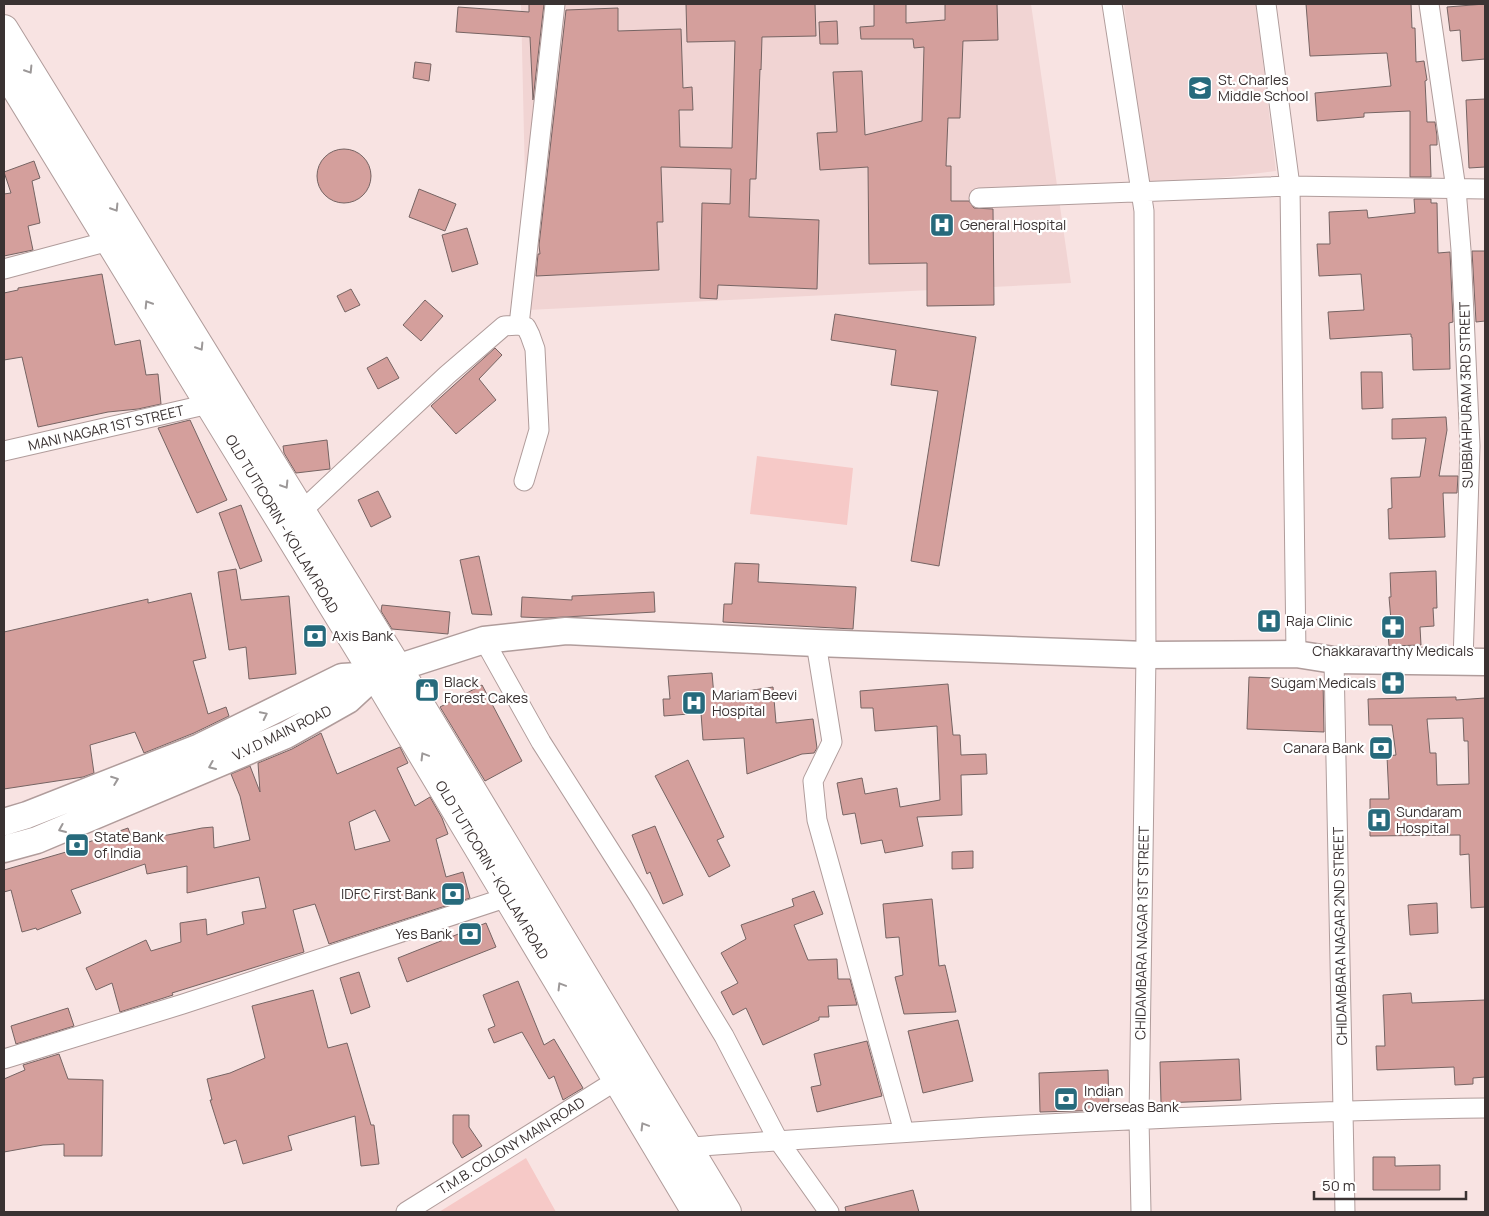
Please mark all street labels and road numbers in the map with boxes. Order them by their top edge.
street label: SUBBIAHPURAM 3RD STREET [1454,301,1477,489]
street label: MANI NAGAR 1ST STREET [26,400,186,455]
street label: OLD TUTICORIN - KOLLAM ROAD [221,431,343,617]
street label: V.V.D MAIN ROAD [229,700,334,765]
street label: OLD TUTICORIN - KOLLAM ROAD [431,777,553,963]
street label: CHIDAMBARA NAGAR 1ST STREET [1130,825,1153,1040]
street label: CHIDAMBARA NAGAR 2ND STREET [1328,826,1351,1046]
street label: T.M.B. COLONY MAIN ROAD [433,1092,588,1199]

